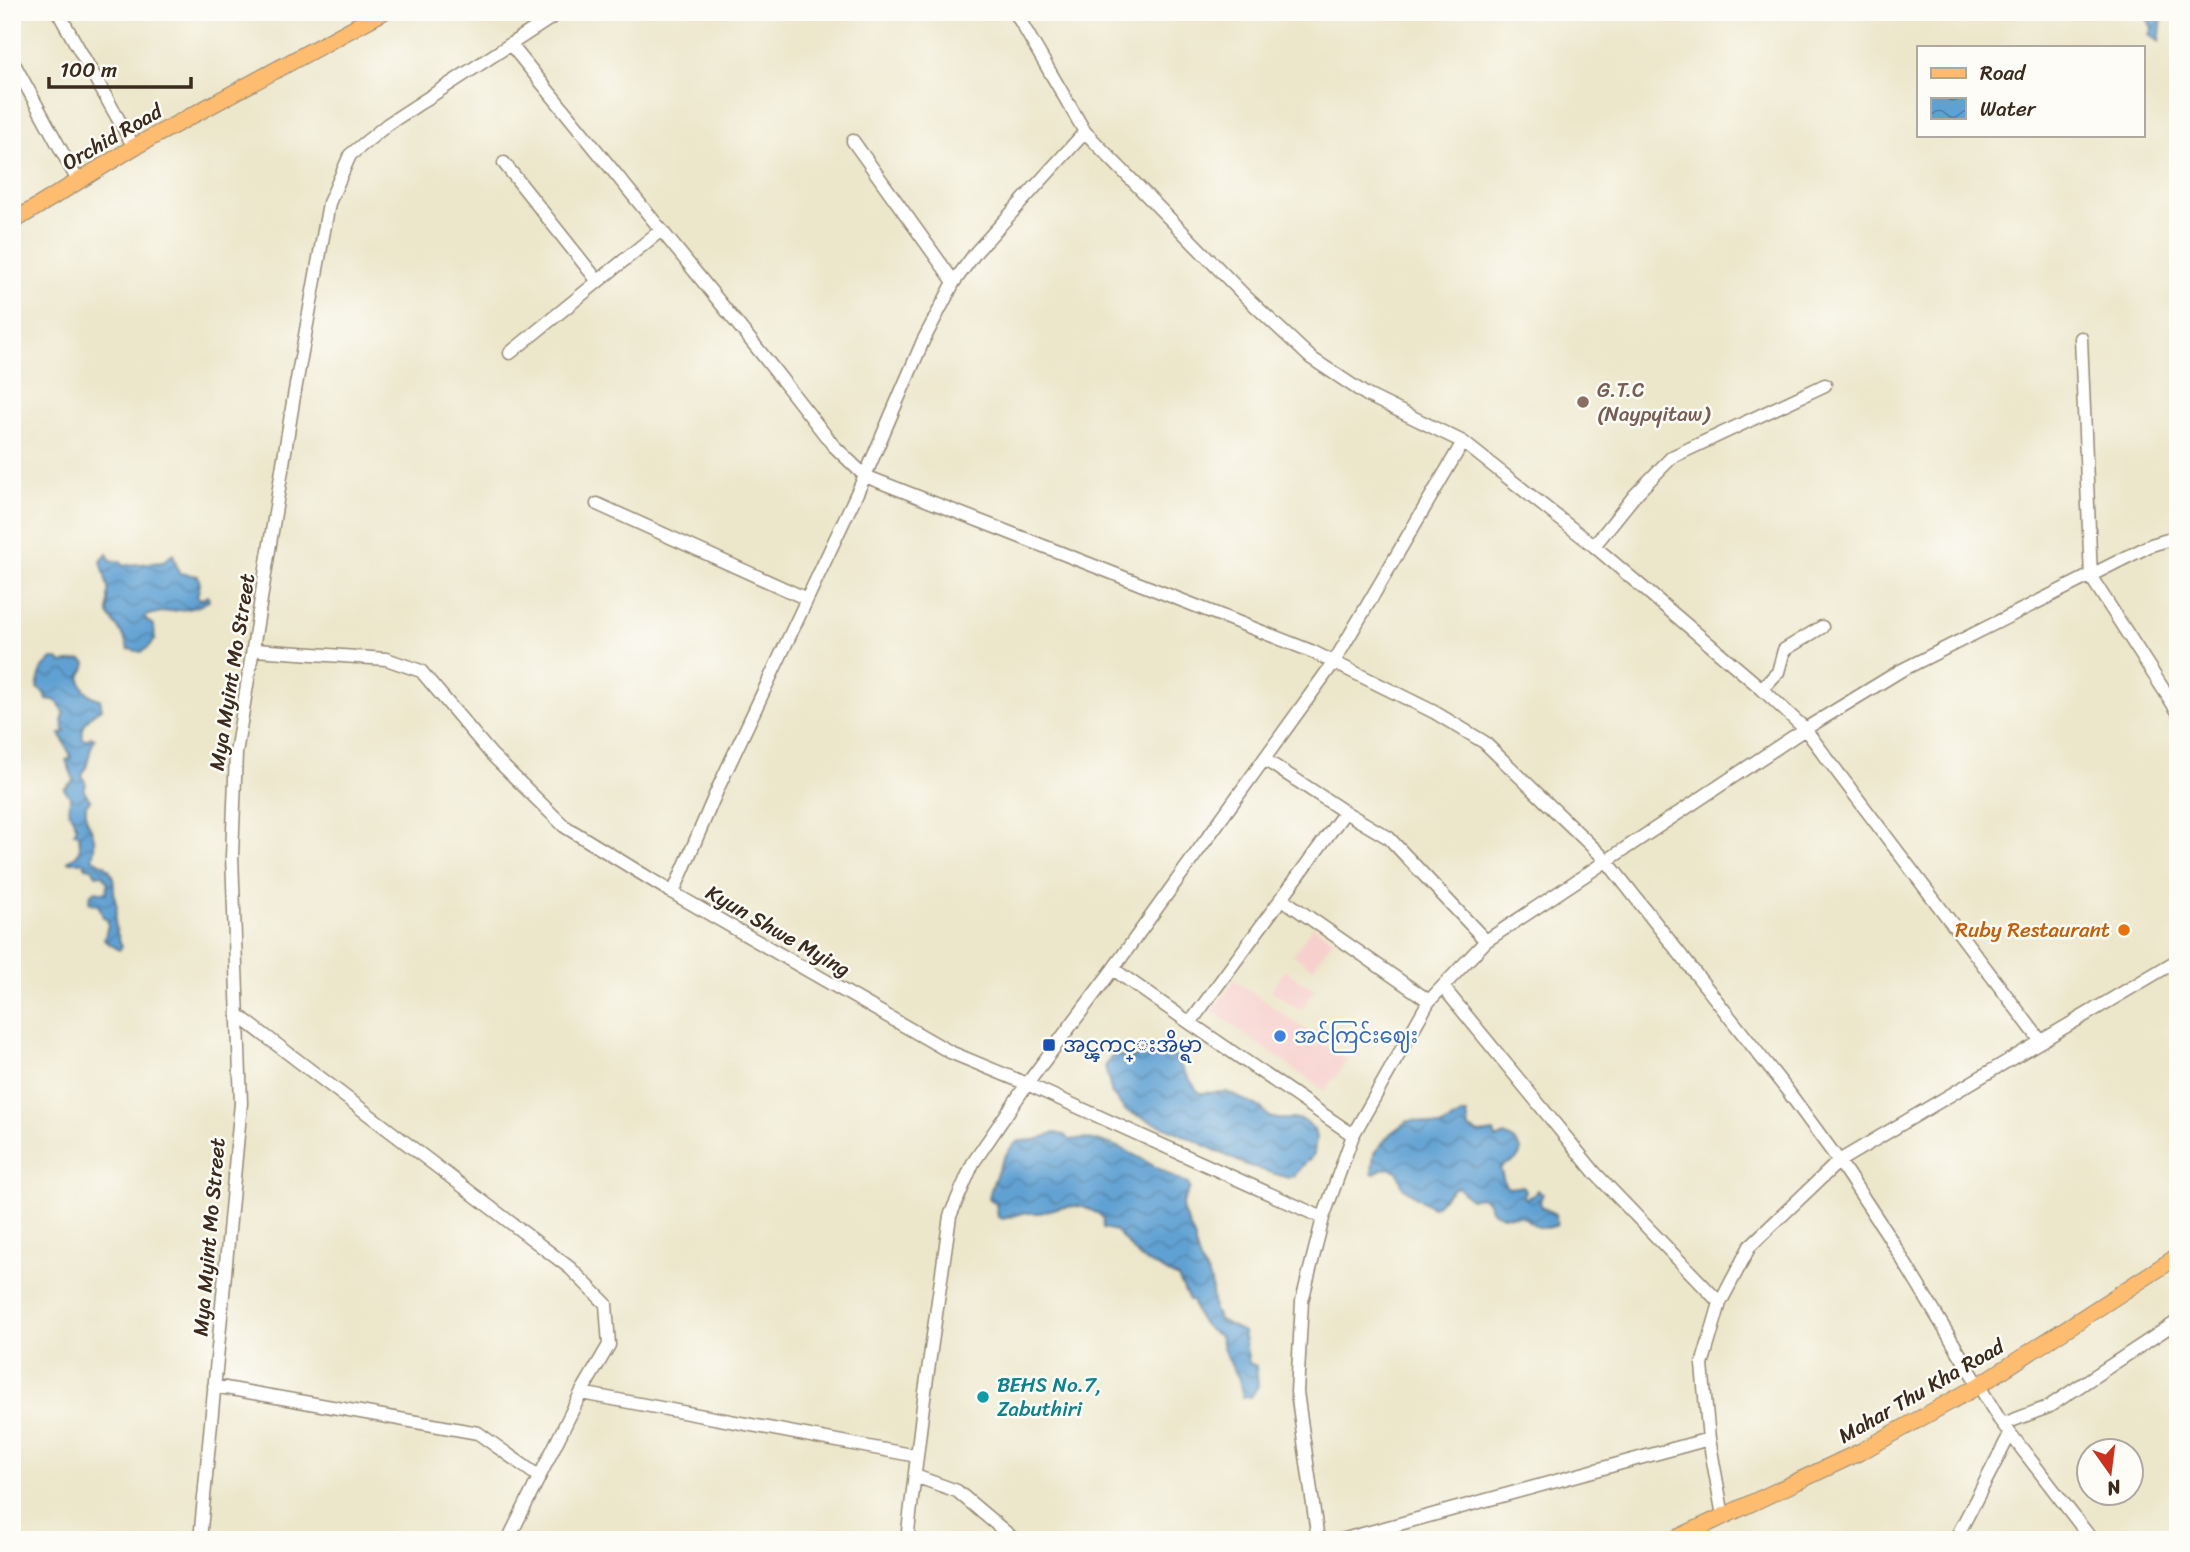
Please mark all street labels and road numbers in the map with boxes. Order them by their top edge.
street label: Orchid Road [54,92,171,181]
street label: Mya Myint Mo Street [198,571,266,773]
street label: Kyun Shwe Mying [698,874,858,988]
street label: Mya Myint Mo Street [181,1136,237,1338]
street label: Mahar Thu Kha Road [1831,1327,2013,1454]

